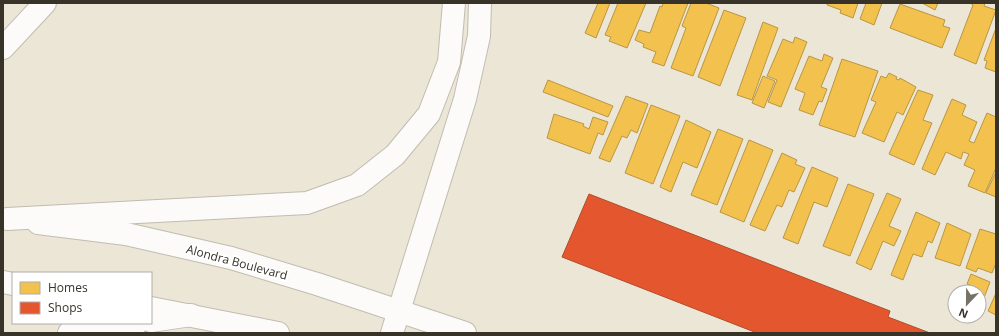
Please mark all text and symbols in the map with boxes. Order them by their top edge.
street label: Alondra Boulevard [184,240,290,284]
legend [12,272,152,324]
text: Homes [48,279,88,296]
north arrow [947,284,987,324]
text: Shops [48,299,83,316]
text: N [956,305,970,322]

